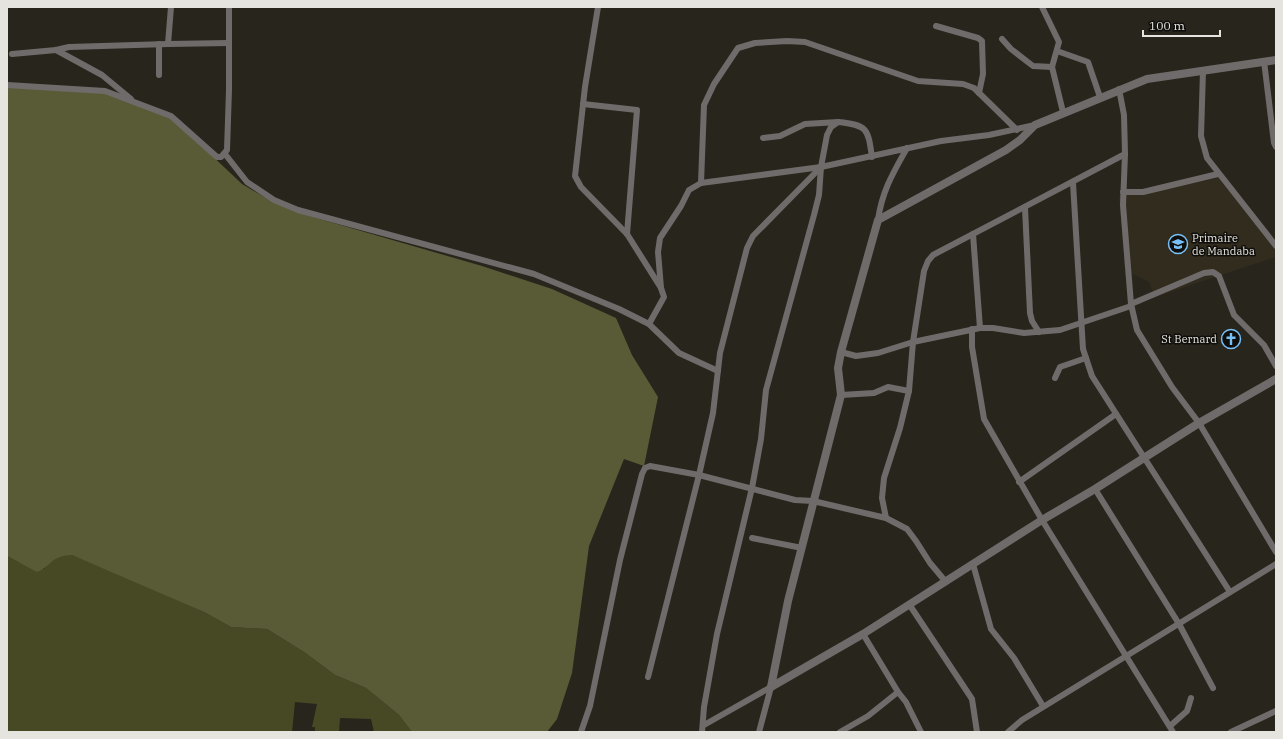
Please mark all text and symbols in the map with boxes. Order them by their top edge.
scale bar [1143,12,1220,38]
text: 100 m [1149,18,1185,33]
place label: Primaire de Mandaba [1192,231,1255,258]
school or university icon: Primaire de Mandaba [1167,233,1189,255]
church icon: St Bernard [1220,328,1242,350]
place label: St Bernard [1161,332,1217,346]

